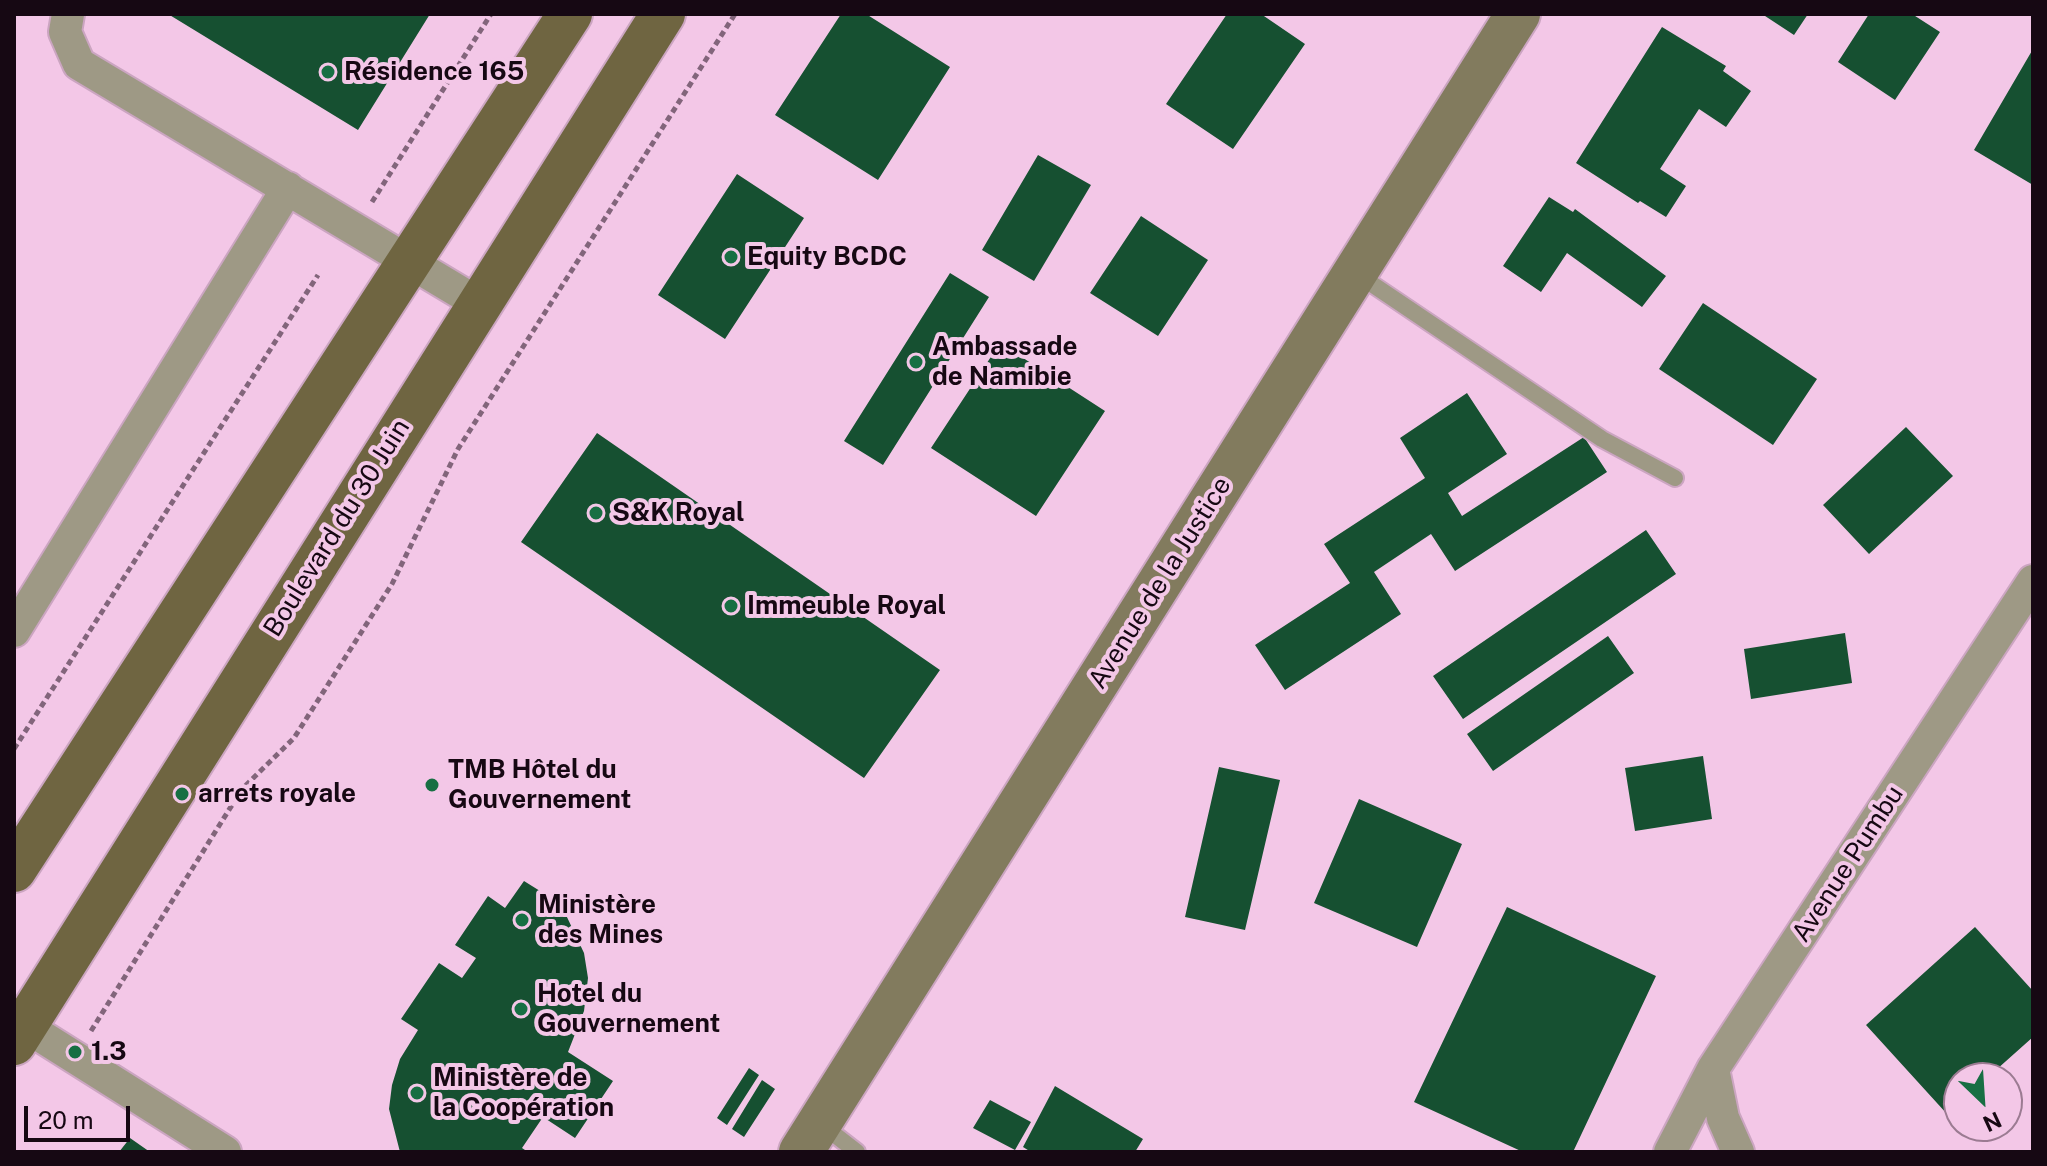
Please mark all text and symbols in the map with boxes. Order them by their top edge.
place label: Résidence 165 [344,56,524,88]
marker: Résidence 165 [319,63,337,81]
place label: Equity BCDC [747,241,907,273]
marker: Equity BCDC [722,248,740,266]
place label: Ambassade de Namibie [932,331,1077,392]
marker: Ambassade de Namibie [907,353,925,371]
street label: Boulevard du 30 Juin [257,414,417,642]
street label: Avenue de la Justice [1082,471,1238,695]
place label: S&K Royal [612,497,745,529]
marker: S&K Royal [587,504,605,522]
place label: Immeuble Royal [747,590,946,622]
marker: Immeuble Royal [722,597,740,615]
place label: TMB Hôtel du Gouvernement [448,754,631,816]
marker: TMB Hôtel du Gouvernement [423,776,441,794]
place label: arrets royale [198,778,356,810]
street label: Avenue Pumbu [1786,780,1910,948]
marker: arrets royale [173,785,191,803]
place label: Ministère des Mines [538,889,663,950]
marker: Ministère des Mines [513,911,531,929]
place label: Hotel du Gouvernement [537,978,720,1040]
marker: Hotel du Gouvernement [512,1000,530,1018]
place label: 1.3 [91,1036,126,1068]
marker: 1.3 [66,1043,84,1061]
place label: Ministère de la Coopération [433,1062,614,1124]
north arrow [1943,1062,2023,1142]
marker: Ministère de la Coopération [408,1084,426,1102]
scale bar [28,1090,134,1140]
text: 20 m [38,1106,94,1134]
text: N [1979,1107,2006,1137]

